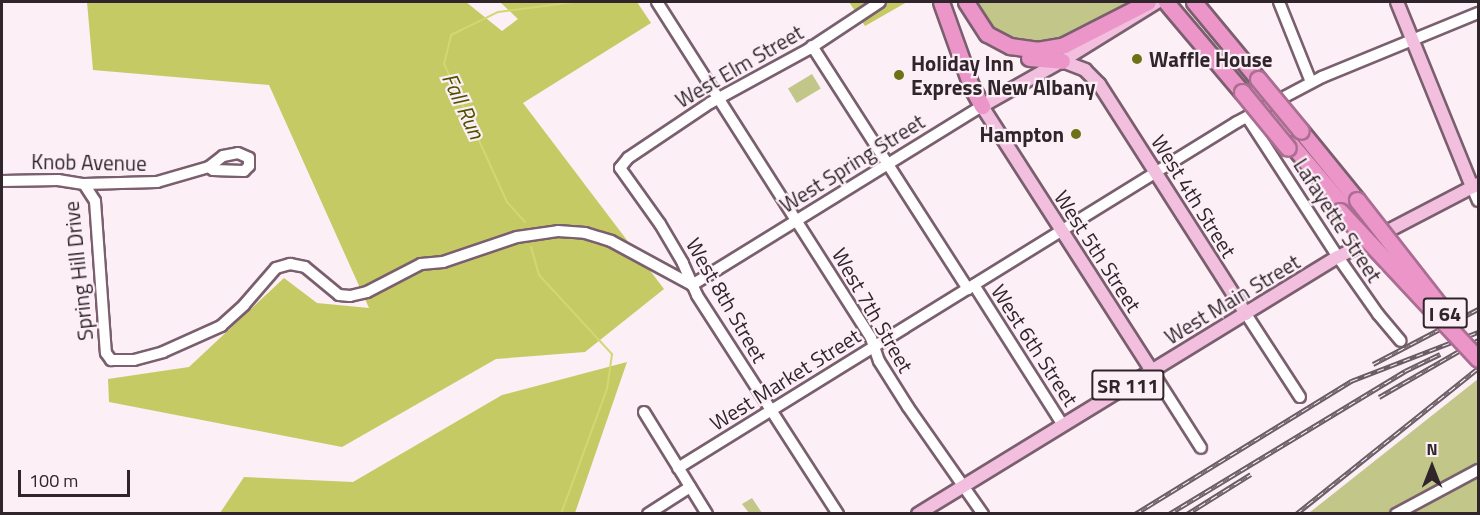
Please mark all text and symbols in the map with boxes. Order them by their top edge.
street label: West Elm Street [671,19,807,113]
place label: Waffle House [1149,46,1272,72]
place label: Holiday Inn Express New Albany [911,50,1095,100]
marker: Waffle House [1130,52,1144,66]
marker: Holiday Inn Express New Albany [892,68,906,82]
water label: Fall Run [436,69,490,143]
street label: West Spring Street [775,108,929,218]
place label: Hampton [980,121,1064,147]
marker: Hampton [1069,127,1083,141]
street label: West 4th Street [1146,130,1242,262]
street label: Knob Avenue [31,148,147,176]
street label: Lafayette Street [1289,153,1387,287]
street label: West 5th Street [1049,186,1147,316]
street label: Spring Hill Drive [58,200,98,342]
street label: West 8th Street [681,233,773,367]
street label: West 7th Street [827,243,919,377]
street label: West Main Street [1160,249,1304,349]
street label: West 6th Street [986,280,1084,410]
road number: I 64 [1422,296,1468,330]
street label: West Market Street [705,323,865,435]
road number: SR 111 [1090,368,1166,402]
north arrow [1402,437,1462,497]
text: N [1426,437,1438,461]
scale bar [21,458,134,496]
text: 100 m [29,467,78,494]

